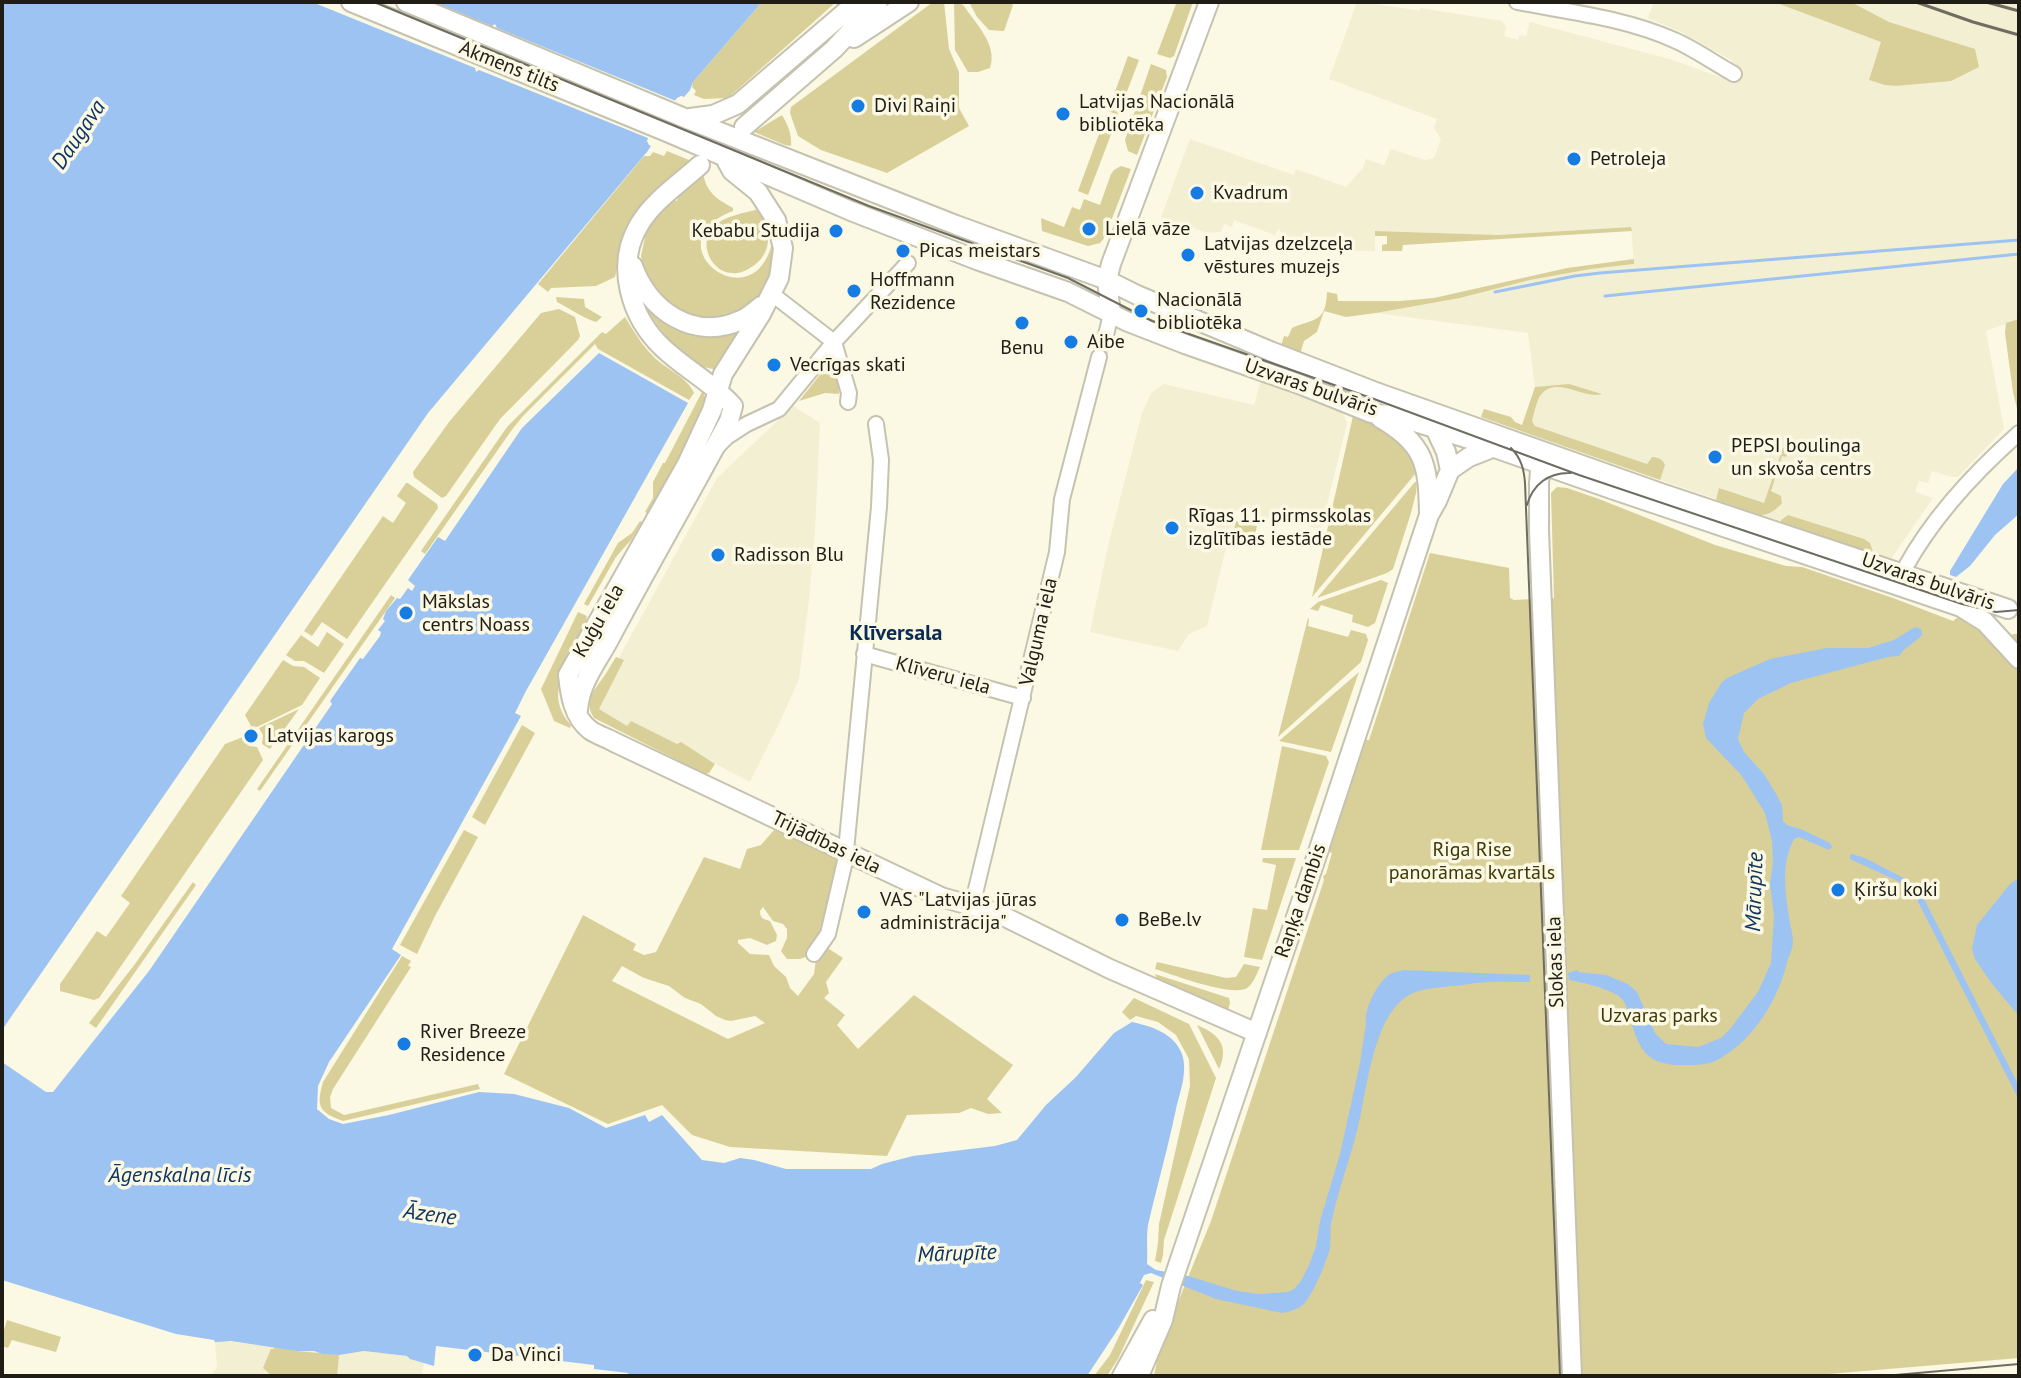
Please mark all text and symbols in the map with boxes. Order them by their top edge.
street label: Akmens tilts [456,36,562,98]
place label: Latvijas Nacionālā bibliotēka [1079,90,1235,137]
place label: Divi Raiņi [874,94,956,118]
water label: Daugava [46,95,112,175]
marker: Divi Raiņi [849,97,867,115]
marker: Latvijas Nacionālā bibliotēka [1054,105,1072,123]
place label: Petroleja [1590,147,1666,171]
marker: Petroleja [1565,150,1583,168]
place label: Kvadrum [1213,181,1288,205]
marker: Kvadrum [1188,184,1206,202]
place label: Lielā vāze [1105,217,1190,241]
place label: Kebabu Studija [691,219,820,243]
marker: Lielā vāze [1080,220,1098,238]
marker: Kebabu Studija [827,222,845,240]
place label: Latvijas dzelzceļa vēstures muzejs [1204,232,1353,279]
place label: Picas meistars [919,239,1040,263]
marker: Picas meistars [894,242,912,260]
marker: Latvijas dzelzceļa vēstures muzejs [1179,246,1197,264]
place label: Hoffmann Rezidence [870,268,956,315]
marker: Hoffmann Rezidence [845,282,863,300]
place label: Nacionālā bibliotēka [1157,288,1242,335]
marker: Nacionālā bibliotēka [1132,302,1150,320]
marker: Benu [1013,314,1031,332]
place label: Aibe [1087,330,1125,354]
marker: Aibe [1062,333,1080,351]
place label: Benu [1000,336,1044,360]
place label: Vecrīgas skati [790,353,906,377]
street label: Uzvaras bulvāris [1241,354,1381,422]
marker: Vecrīgas skati [765,356,783,374]
place label: PEPSI boulinga un skvoša centrs [1731,434,1871,481]
marker: PEPSI boulinga un skvoša centrs [1706,448,1724,466]
place label: Rīgas 11. pirmsskolas izglītības iestāde [1188,504,1371,551]
marker: Rīgas 11. pirmsskolas izglītības iestāde [1163,519,1181,537]
place label: Radisson Blu [734,543,844,567]
marker: Radisson Blu [709,546,727,564]
street label: Uzvaras bulvāris [1858,548,1998,616]
street label: Valguma iela [1015,576,1063,688]
street label: Kuģu iela [568,580,630,662]
place label: Mākslas centrs Noass [422,590,530,637]
marker: Mākslas centrs Noass [397,604,415,622]
district label: Klīversala [850,621,942,647]
street label: Klīveru iela [893,652,993,700]
place label: Latvijas karogs [267,724,394,748]
marker: Latvijas karogs [242,727,260,745]
street label: Trijādības iela [768,806,884,880]
park label: Riga Rise panorāmas kvartāls [1389,838,1555,885]
street label: Raņķa dambis [1270,841,1332,961]
water label: Mārupīte [1740,852,1770,932]
place label: Ķiršu koki [1854,878,1938,902]
marker: Ķiršu koki [1829,881,1847,899]
place label: VAS "Latvijas jūras administrācija" [880,888,1037,935]
marker: VAS "Latvijas jūras administrācija" [855,903,873,921]
place label: BeBe.lv [1138,908,1201,932]
marker: BeBe.lv [1113,911,1131,929]
street label: Slokas iela [1542,916,1570,1008]
park label: Uzvaras parks [1600,1004,1718,1028]
place label: River Breeze Residence [420,1020,526,1067]
marker: River Breeze Residence [395,1035,413,1053]
water label: Āgenskalna līcis [108,1163,252,1189]
water label: Āzene [402,1198,458,1232]
water label: Mārupīte [917,1239,997,1269]
place label: Da Vinci [491,1343,561,1367]
marker: Da Vinci [466,1346,484,1364]

